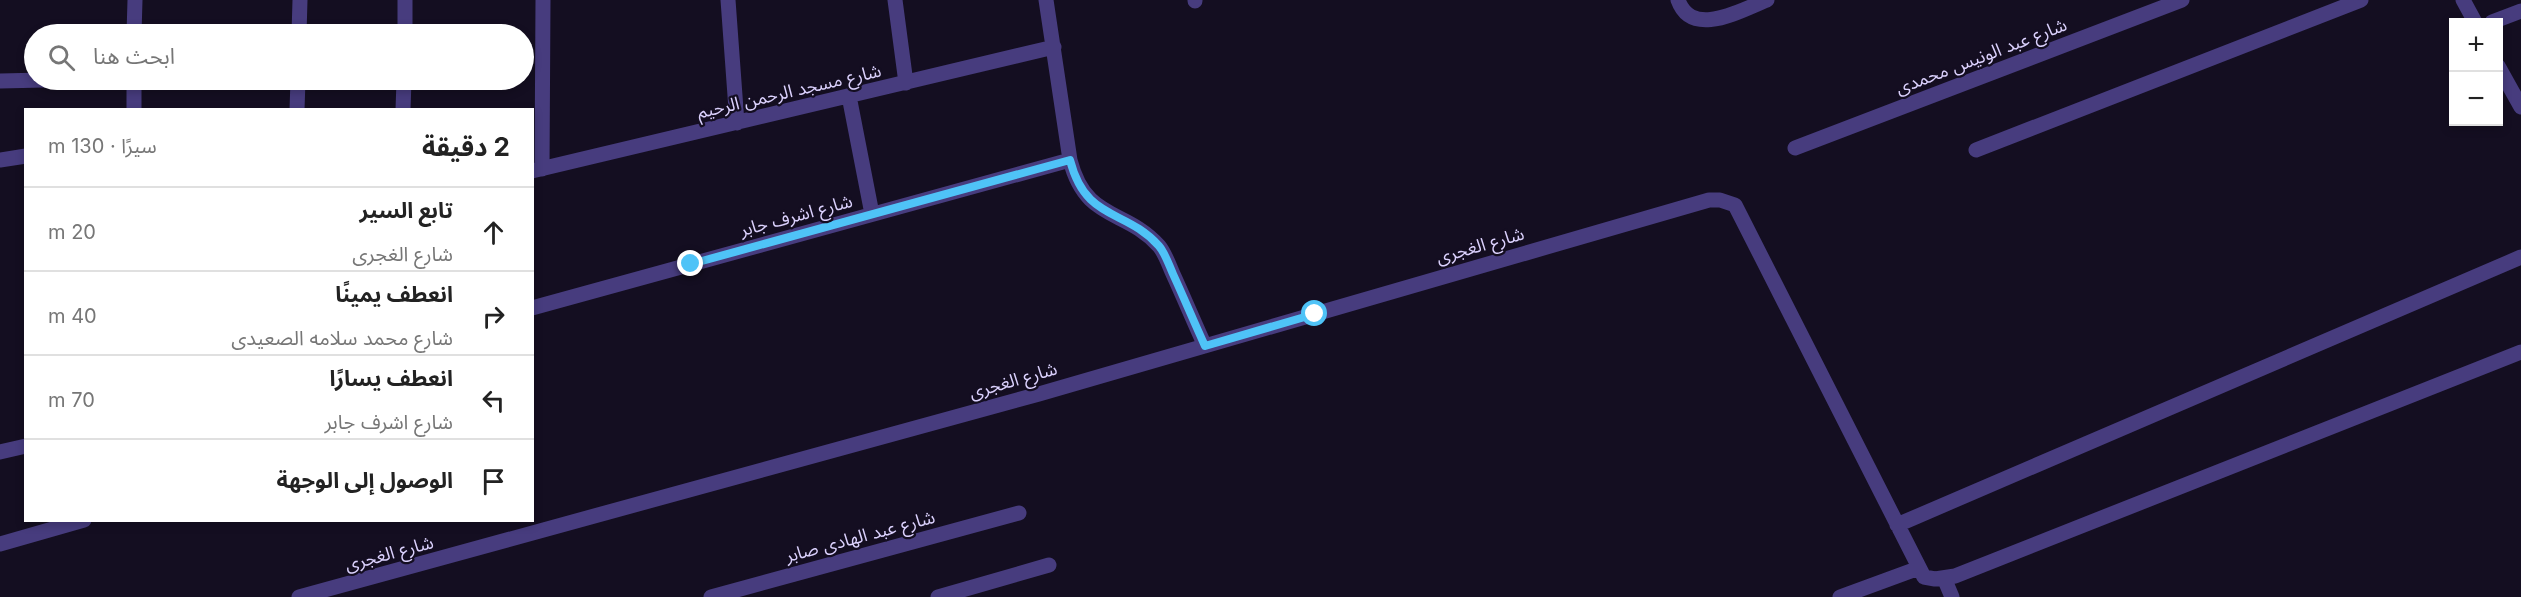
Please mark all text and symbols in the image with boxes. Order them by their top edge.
street label: شارع عبد الونيس محمدى [1893,14,2071,102]
map controls [2449,18,2503,126]
button: + [2449,18,2503,72]
search box [24,24,534,90]
icon: search [45,41,78,74]
text: ابحث هنا [93,43,175,69]
street label: شارع مسجد الرحمن الرحيم [695,60,884,126]
button: − [2449,72,2503,126]
text: 2 دقيقة [422,131,510,162]
text: سيرًا · 130 m [48,134,157,158]
street label: شارع اشرف جابر [736,190,856,244]
text: تابع السير [360,197,453,223]
icon: ahead [477,216,510,249]
text: 20 m [48,220,96,244]
street label: شارع الغجرى [1433,222,1528,271]
text: شارع الغجرى [352,242,453,266]
route end [677,250,703,276]
text: انعطف يمينًا [335,281,453,307]
icon: right [477,300,510,333]
route start [1301,300,1327,326]
text: 40 m [48,304,97,328]
text: شارع محمد سلامه الصعيدى [231,326,453,350]
street label: شارع الغجرى [966,357,1061,406]
text: انعطف يسارًا [330,365,453,391]
icon: left [477,384,510,417]
text: 70 m [48,388,95,412]
text: شارع اشرف جابر [324,410,453,434]
icon: arrive [477,465,510,498]
text: الوصول إلى الوجهة [276,467,453,493]
street label: شارع عبد الهادى صابر [782,506,938,570]
street label: شارع الغجرى [342,531,437,579]

